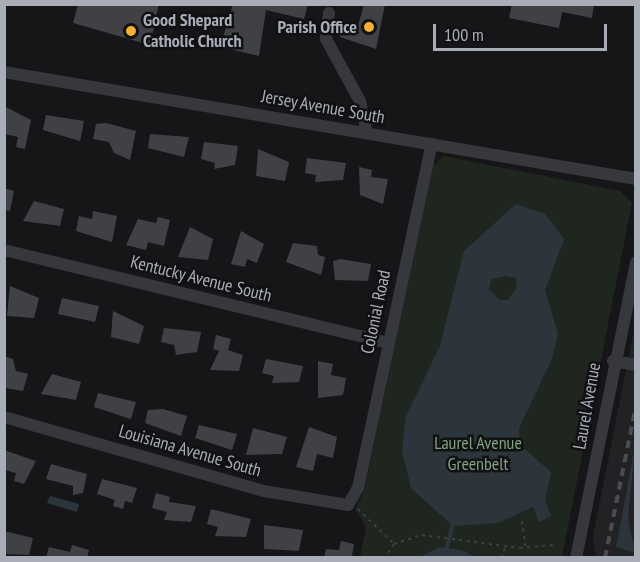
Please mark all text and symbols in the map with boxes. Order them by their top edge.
place label: Good Shepard Catholic Church [143,10,242,52]
scale bar [436,12,610,50]
place label: Parish Office [277,16,357,38]
marker: Parish Office [362,20,376,34]
text: 100 m [444,23,484,46]
marker: Good Shepard Catholic Church [124,24,138,38]
street label: Jersey Avenue South [259,85,387,129]
street label: Kentucky Avenue South [128,251,274,307]
street label: Colonial Road [357,268,395,356]
street label: Laurel Avenue [569,361,605,451]
street label: Louisiana Avenue South [116,420,264,482]
park label: Laurel Avenue Greenbelt [434,433,522,476]

